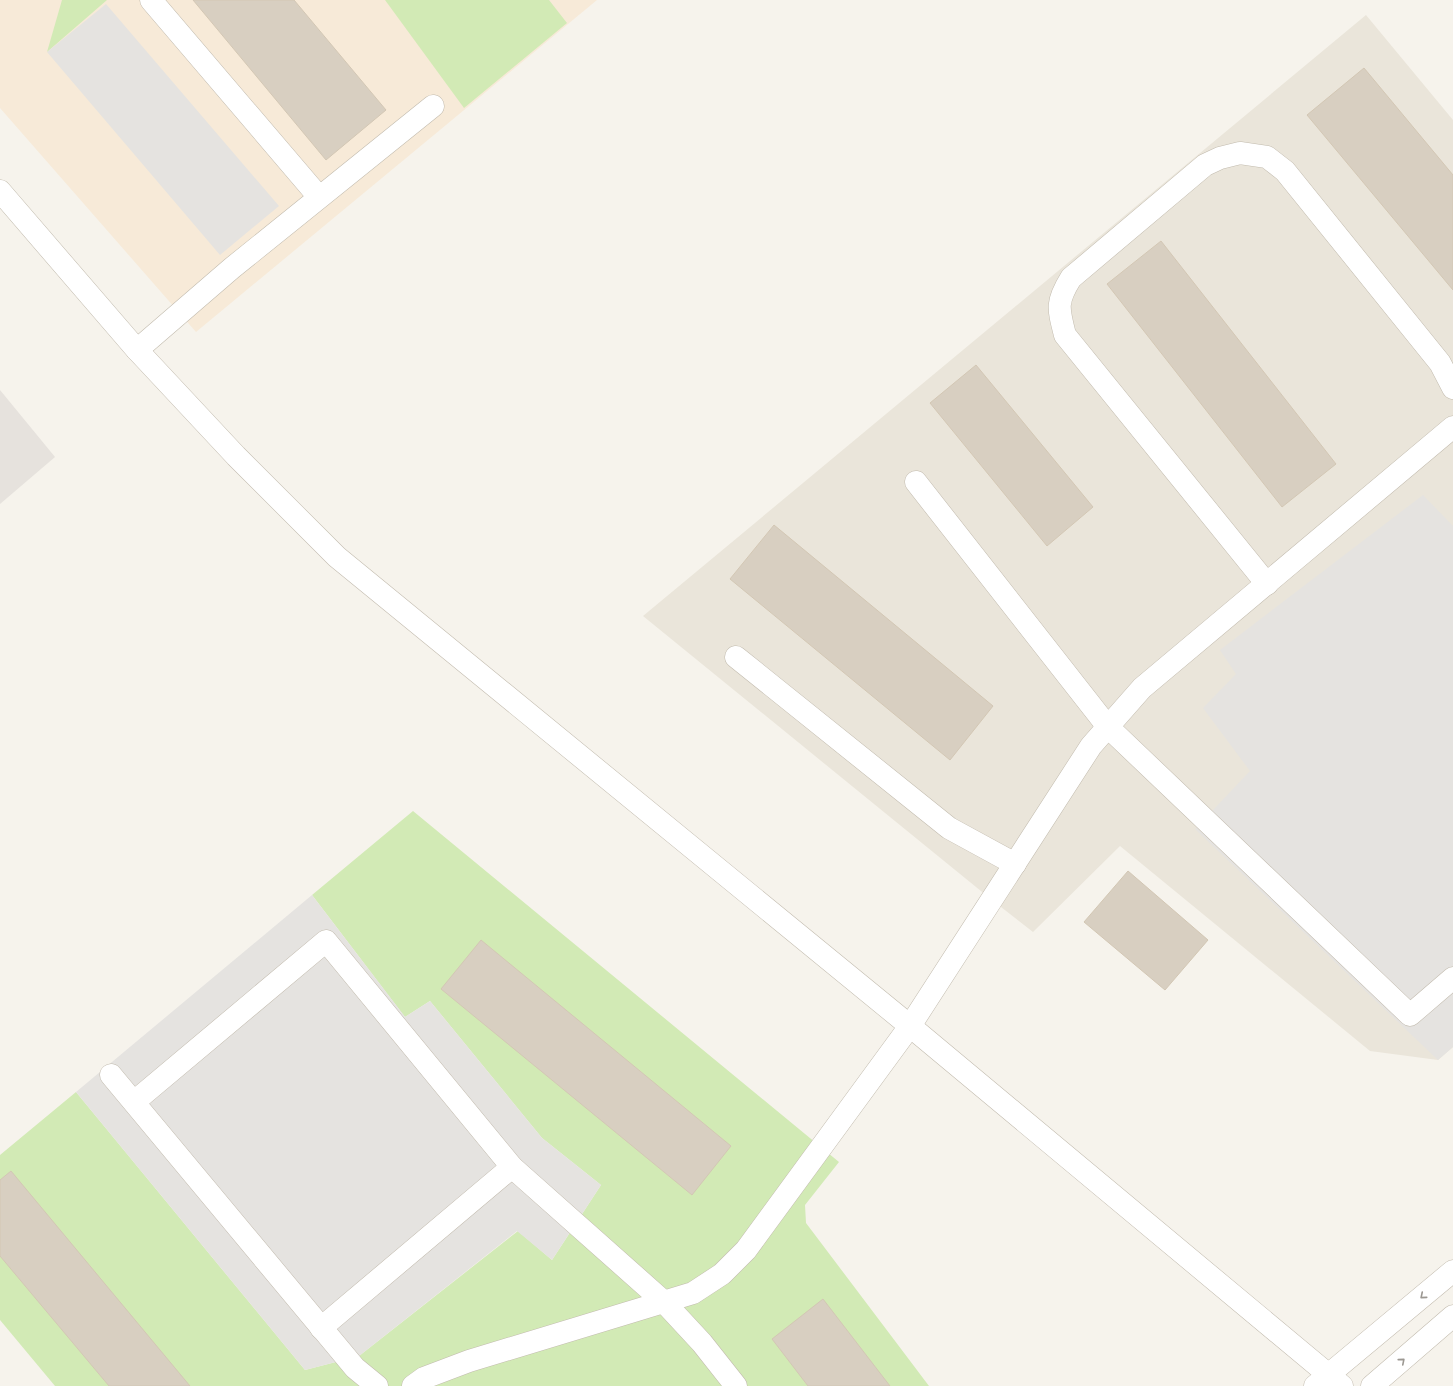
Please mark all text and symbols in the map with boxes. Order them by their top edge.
one-way arrow [1420,1291,1428,1298]
one-way arrow [1397,1358,1404,1365]

